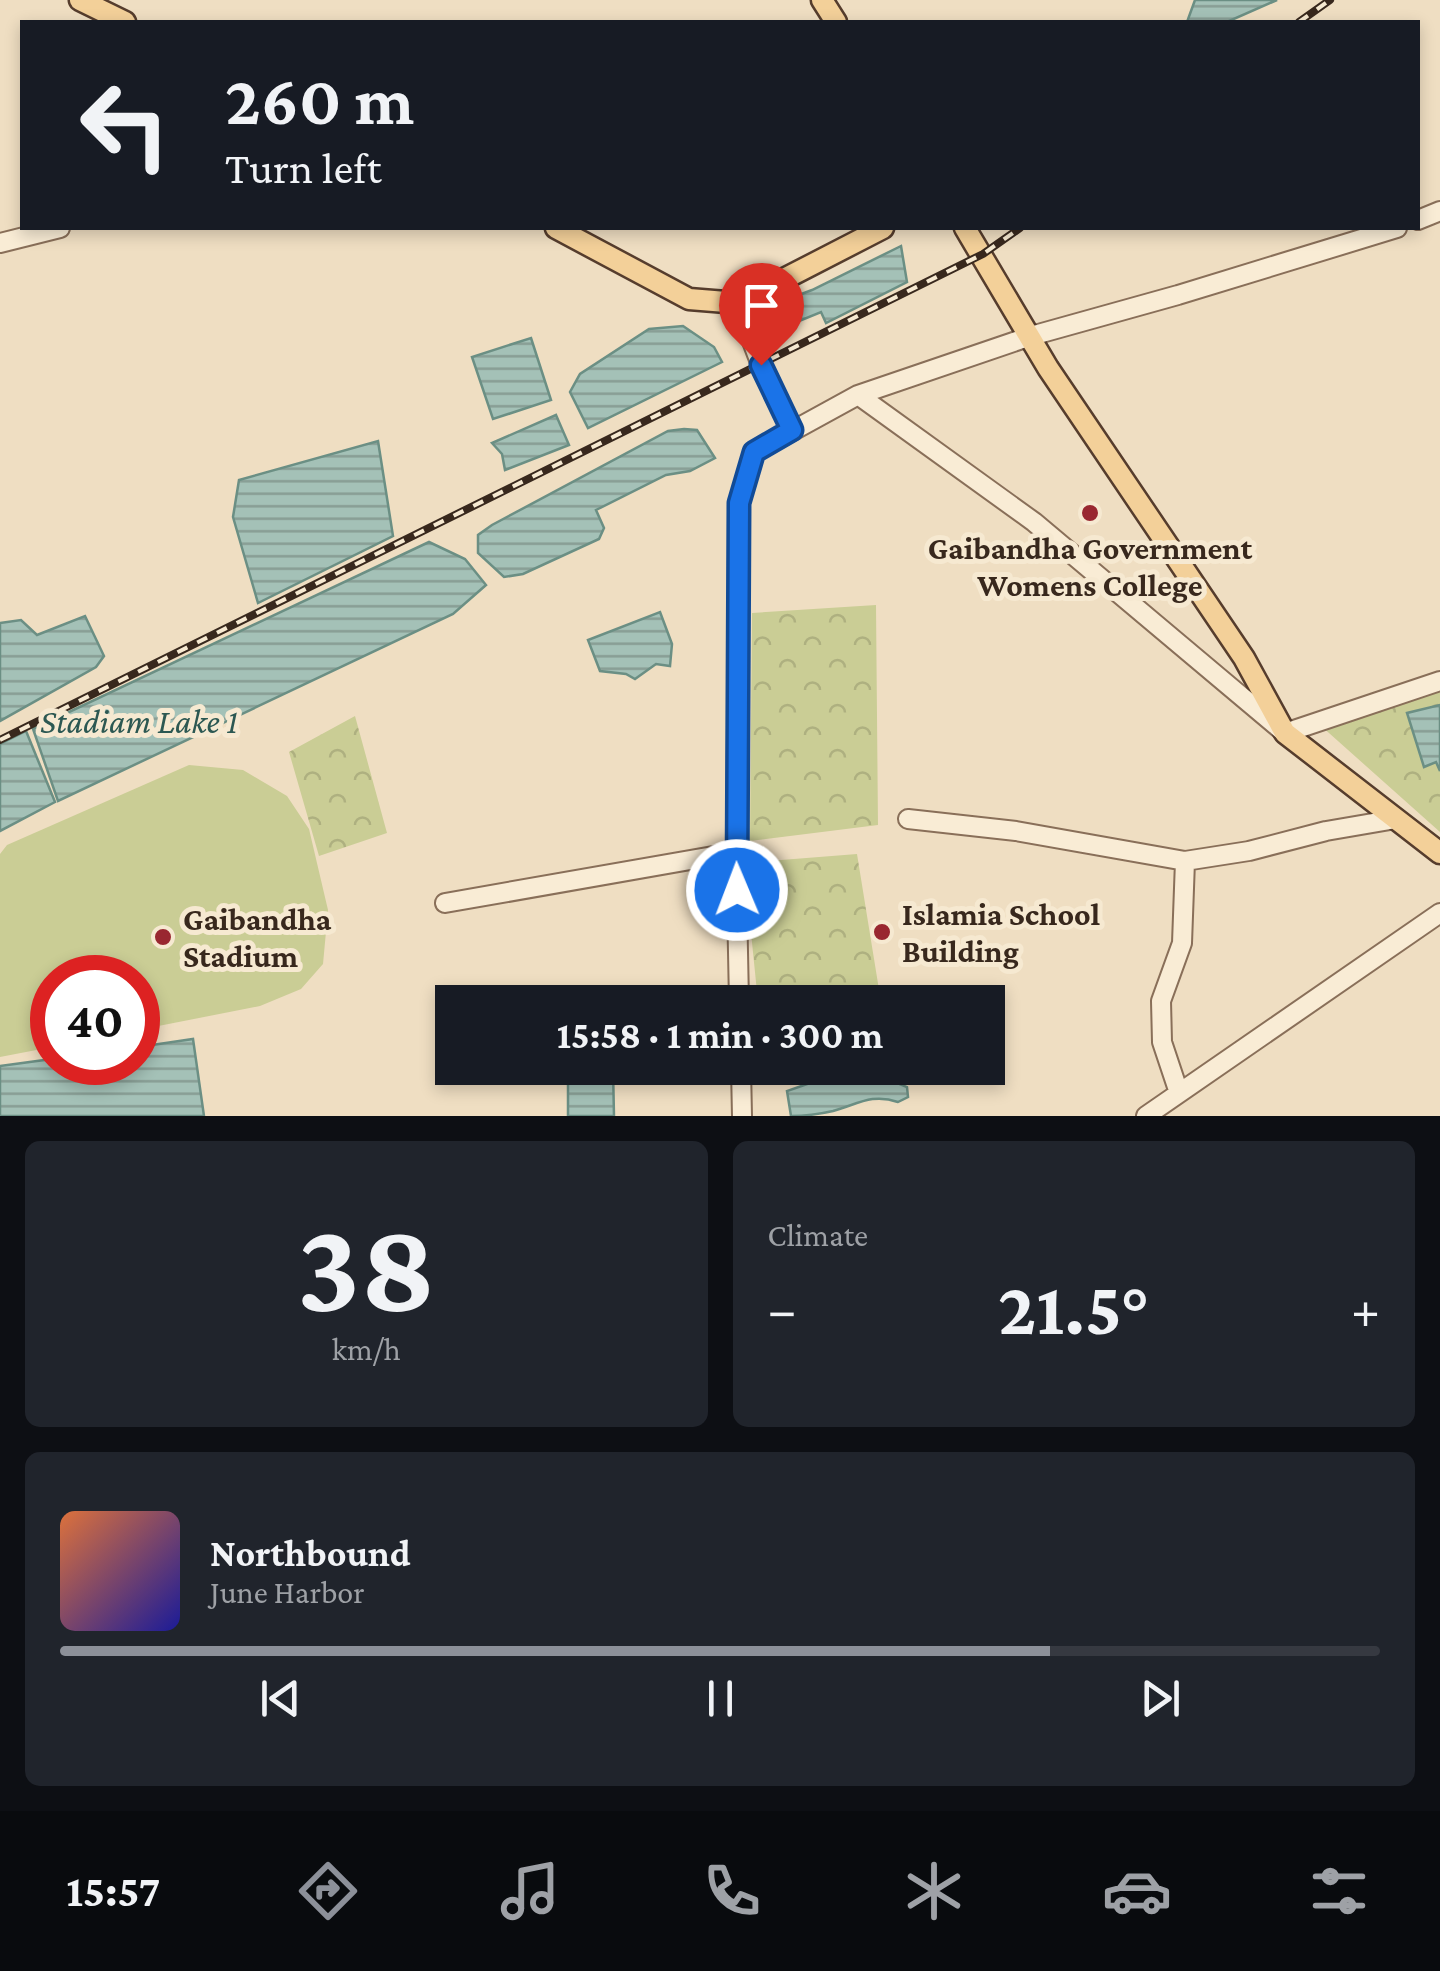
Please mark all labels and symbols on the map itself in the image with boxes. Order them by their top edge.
pin [719,263,804,366]
marker: Gaibandha Government Womens College [1079,502,1101,524]
place label: Gaibandha Government Womens College [928,530,1253,603]
water label: Stadiam Lake 1 [40,702,238,741]
position arrow [685,838,789,942]
place label: Islamia School Building [902,896,1100,969]
place label: Gaibandha Stadium [183,901,332,974]
marker: Islamia School Building [871,921,893,943]
marker: Gaibandha Stadium [152,926,174,948]
speed limit sign: 40 [30,955,160,1085]

